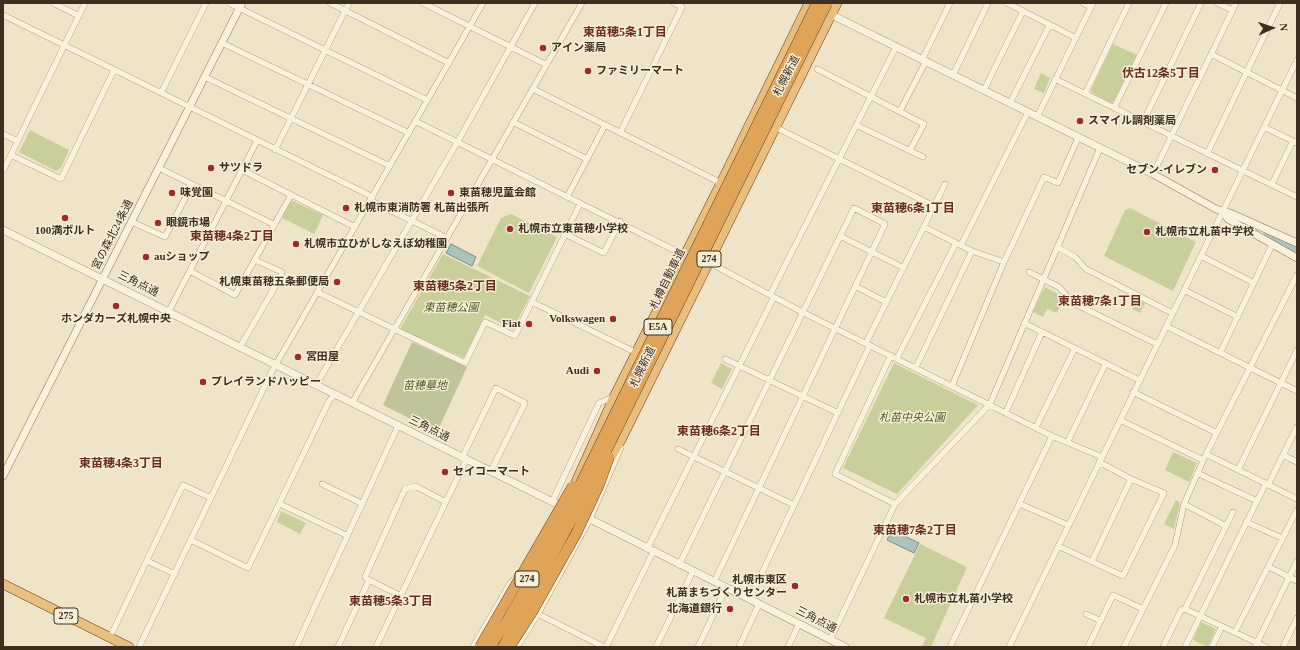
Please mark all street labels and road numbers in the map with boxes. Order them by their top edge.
street label: 札幌新道 [771,53,803,99]
street label: 宮の森北24条通 [90,198,136,272]
street label: 札樽自動車道 [648,246,688,312]
road number: 274 [697,251,721,267]
street label: 三角点通 [115,268,161,300]
road number: E5A [644,319,672,335]
street label: 札幌新道 [627,344,659,390]
street label: 三角点通 [406,413,452,445]
road number: 274 [515,571,539,587]
street label: 三角点通 [793,604,839,636]
road number: 275 [54,608,78,624]

